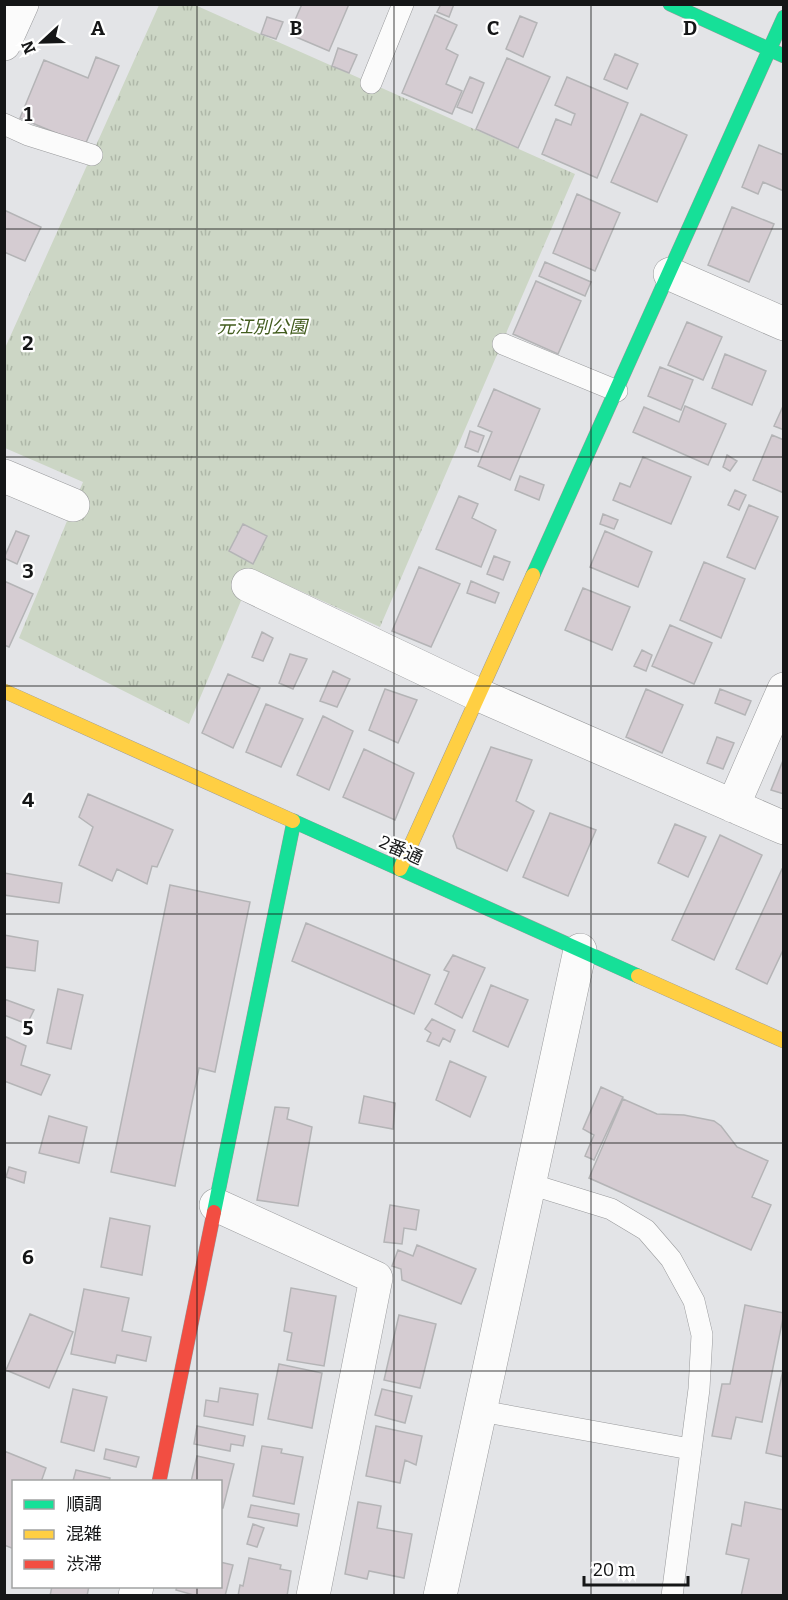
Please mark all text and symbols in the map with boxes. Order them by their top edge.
north arrow [12,12,72,72]
text: A [91,16,106,40]
text: B [290,16,303,40]
text: C [487,16,499,40]
text: D [683,16,697,40]
text: N [17,38,40,57]
text: 1 [24,102,33,126]
park label: 元江別公園 [217,316,310,338]
text: 2 [22,331,34,355]
text: 3 [22,559,34,583]
text: 4 [22,788,34,812]
street label: 2番通 [376,831,426,869]
text: 5 [23,1016,34,1040]
text: 6 [22,1245,34,1269]
legend [12,1480,222,1588]
text: 順調 [66,1493,102,1515]
text: 混雑 [66,1523,102,1545]
scale bar [584,1549,688,1587]
text: 渋滞 [66,1553,102,1575]
text: 20 m [593,1559,635,1581]

